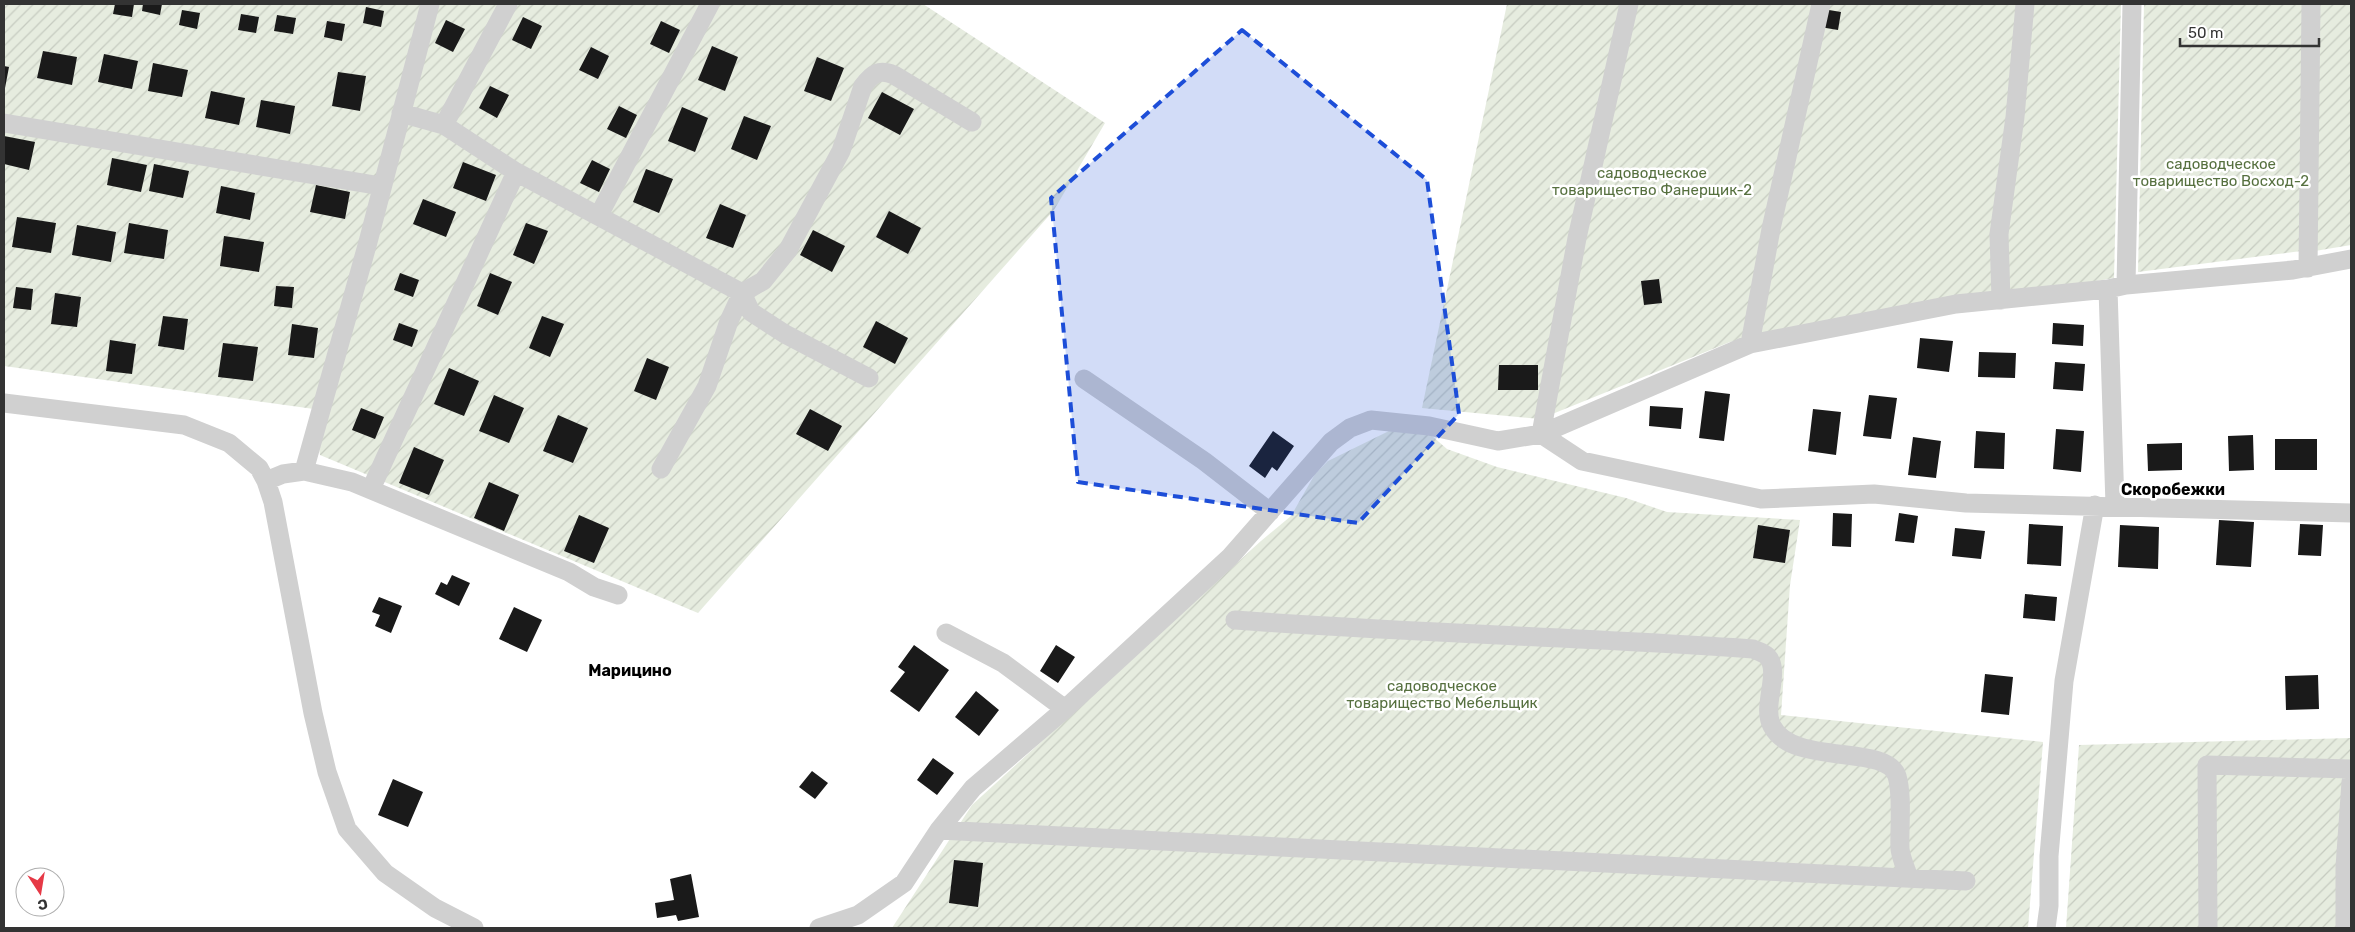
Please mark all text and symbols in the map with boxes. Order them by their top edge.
scale bar [2180,15,2319,47]
text: 50 m [2188,24,2223,42]
park label: садоводческое товарищество Восход-2 [2133,155,2309,190]
park label: садоводческое товарищество Фанерщик-2 [1552,164,1752,199]
district label: Скоробежки [2121,480,2225,499]
district label: Марицино [588,661,672,680]
park label: садоводческое товарищество Мебельщик [1346,677,1538,712]
north arrow [15,867,65,917]
text: С [36,895,49,914]

